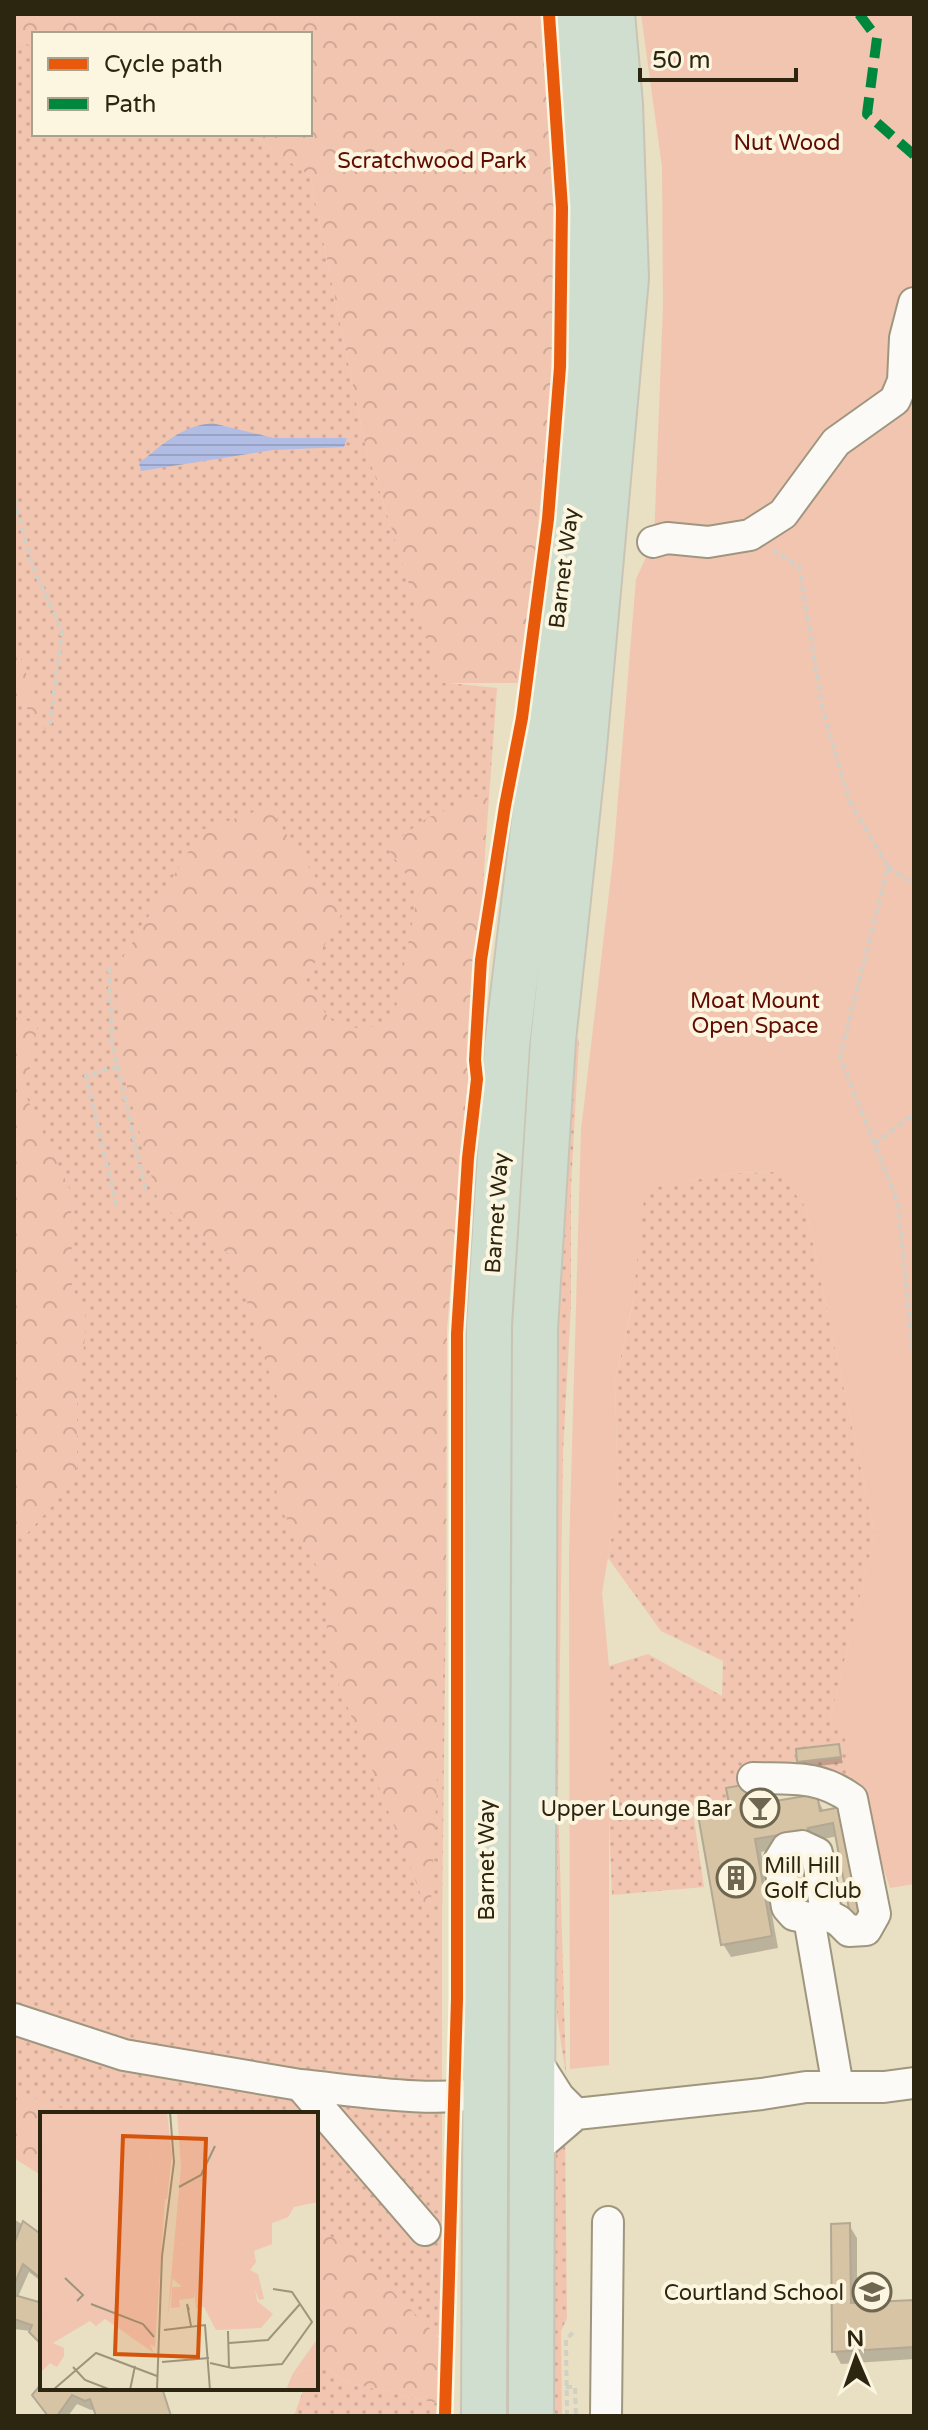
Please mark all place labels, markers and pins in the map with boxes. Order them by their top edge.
bar icon: Upper Lounge Bar [739,1787,781,1829]
place label: Upper Lounge Bar [540,1796,733,1822]
place label: Mill Hill Golf Club [764,1853,862,1904]
building icon: Mill Hill Golf Club [715,1857,757,1899]
school or university icon: Courtland School [851,2271,893,2313]
place label: Courtland School [664,2280,844,2306]

